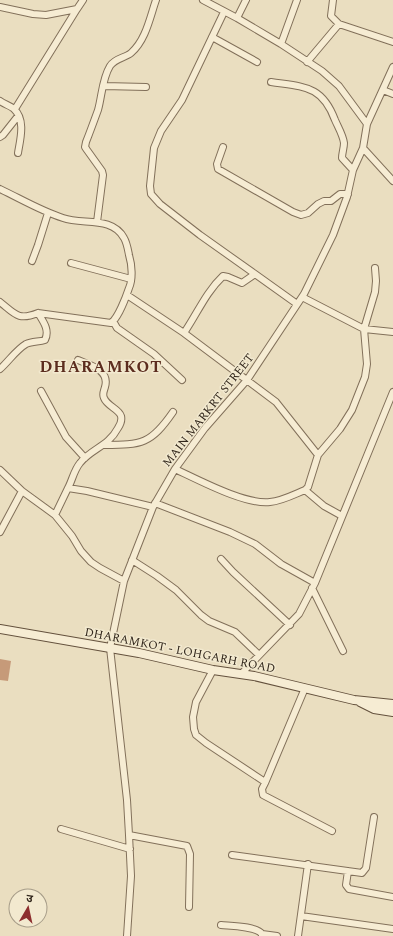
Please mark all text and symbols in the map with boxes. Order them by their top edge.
street label: MAIN MARKRT STREET [158,349,259,471]
district label: DHARAMKOT [40,355,162,379]
street label: DHARAMKOT - LOHGARH ROAD [83,623,277,678]
north arrow [8,888,48,928]
text: उ [25,890,35,908]

